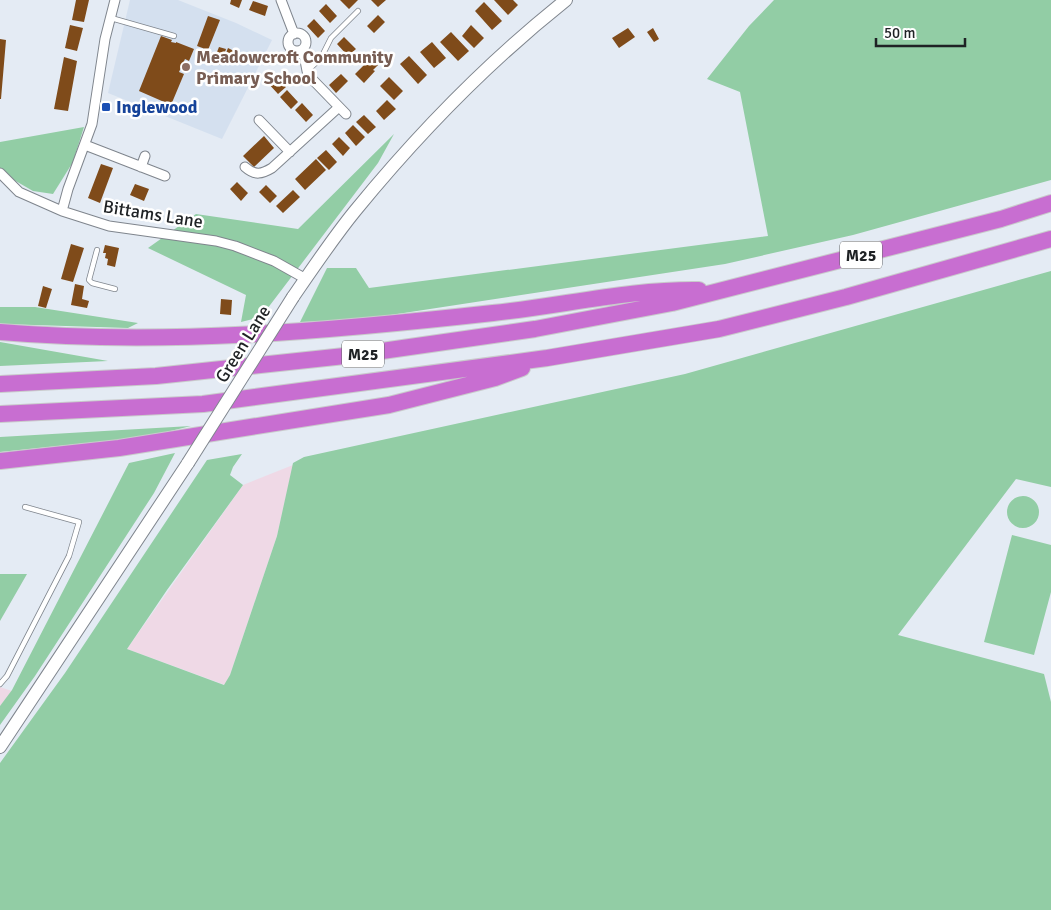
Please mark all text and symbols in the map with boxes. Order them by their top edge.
scale bar [876,15,965,47]
text: 50 m [884,24,915,42]
place label: Meadowcroft Community Primary School [196,46,393,89]
marker: Meadowcroft Community Primary School [180,61,192,73]
place label: Inglewood [116,96,198,118]
marker: Inglewood [100,101,112,113]
street label: Bittams Lane [102,195,204,233]
road number: M25 [840,242,882,268]
street label: Green Lane [211,301,275,387]
road number: M25 [342,340,384,368]

